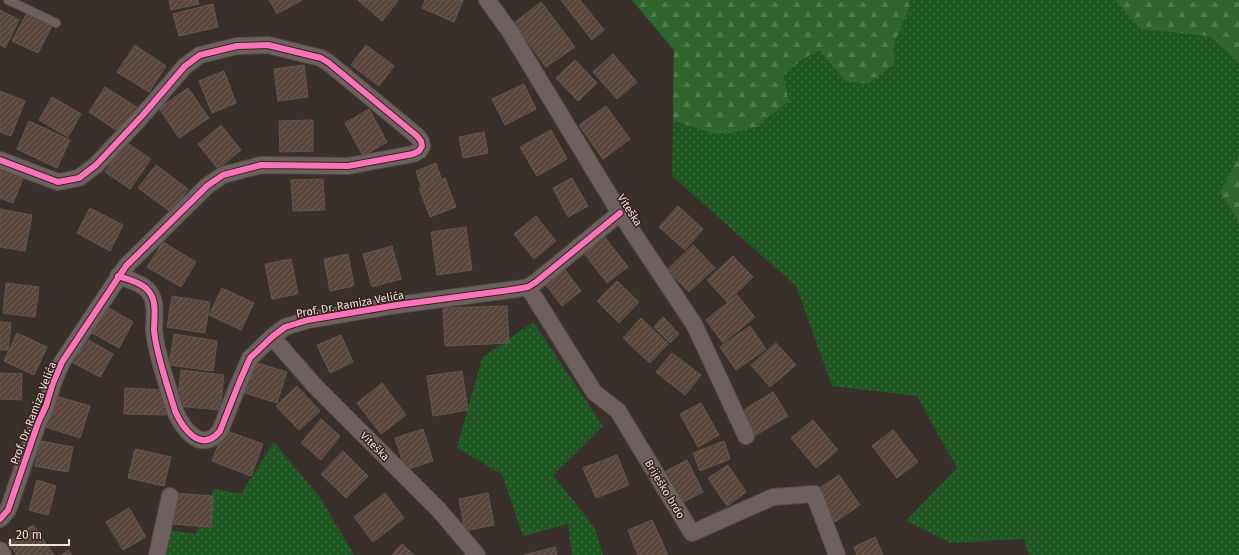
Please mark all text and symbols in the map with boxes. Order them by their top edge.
street label: Viteška [614,192,645,229]
street label: Prof. Dr. Ramiza Velića [295,289,405,320]
street label: Prof. Dr. Ramiza Velića [8,360,59,466]
street label: Viteška [357,429,392,464]
street label: Briješko brdo [642,457,687,521]
scale bar [10,521,69,547]
text: 20 m [16,528,42,542]

